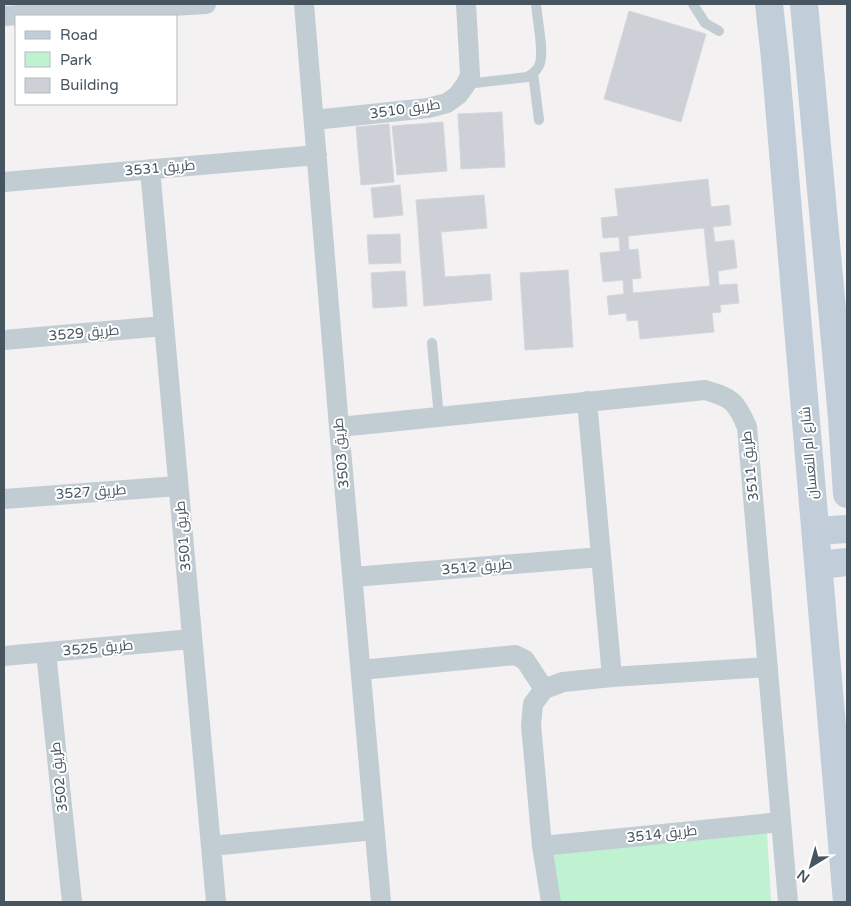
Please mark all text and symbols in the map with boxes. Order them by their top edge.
legend [15,15,178,105]
text: Road [60,26,98,44]
text: Park [60,51,92,69]
text: Building [60,76,119,94]
street label: طريق 3510 [369,96,441,122]
street label: طريق 3531 [124,156,196,180]
street label: طريق 3529 [48,321,120,345]
street label: شارع ام النعسان [796,406,823,500]
street label: طريق 3503 [329,417,353,489]
street label: طريق 3511 [738,430,762,502]
street label: طريق 3527 [55,481,127,503]
street label: طريق 3501 [171,500,195,572]
street label: طريق 3512 [441,555,513,579]
street label: طريق 3525 [62,636,134,660]
street label: طريق 3502 [47,741,71,813]
street label: طريق 3514 [626,822,698,846]
north arrow [786,841,836,891]
text: N [794,866,813,886]

